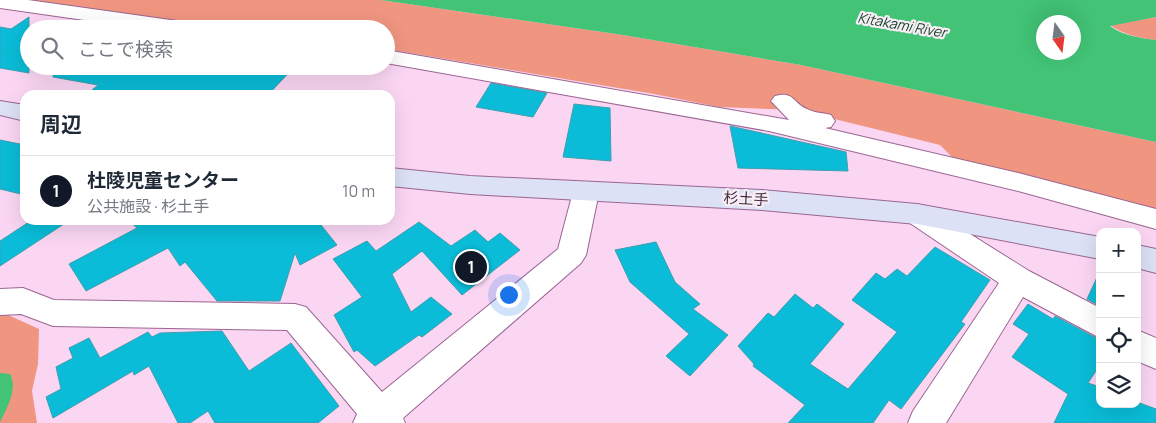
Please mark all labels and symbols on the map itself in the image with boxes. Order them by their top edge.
water label: Kitakami River [856,7,950,42]
north arrow [1036,15,1081,60]
street label: 杉土手 [723,187,769,210]
pin: 1 [455,248,487,286]
your location [496,282,522,308]

